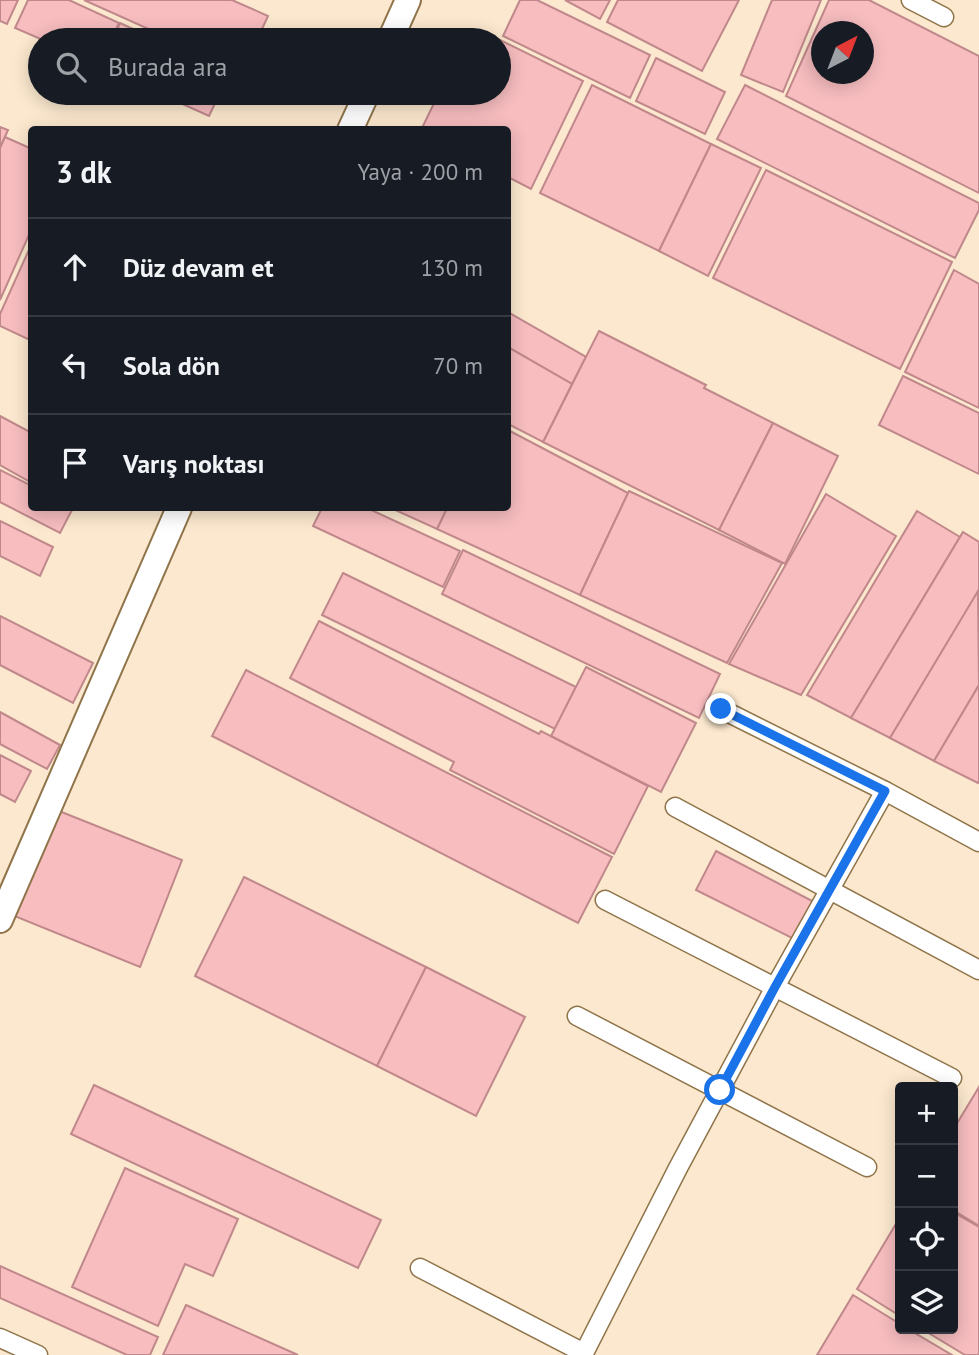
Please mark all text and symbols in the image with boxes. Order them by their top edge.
north arrow [811,21,874,84]
search box [28,28,511,105]
icon: search [52,48,90,86]
text: Burada ara [108,50,227,83]
text: 3 dk [56,152,112,191]
text: Yaya · 200 m [357,157,483,186]
icon: ahead [56,248,94,286]
text: Düz devam et [123,251,273,284]
text: 130 m [421,253,483,282]
icon: left [56,346,94,384]
text: Sola dön [123,349,220,382]
text: 70 m [433,351,483,380]
icon: arrive [56,444,94,482]
text: Varış noktası [123,447,265,480]
route end [705,693,736,724]
route start [704,1074,735,1105]
map controls [895,1082,958,1334]
button: + [895,1082,958,1145]
button: − [895,1145,958,1208]
button: locate [895,1208,958,1271]
button: layers [895,1271,958,1334]

